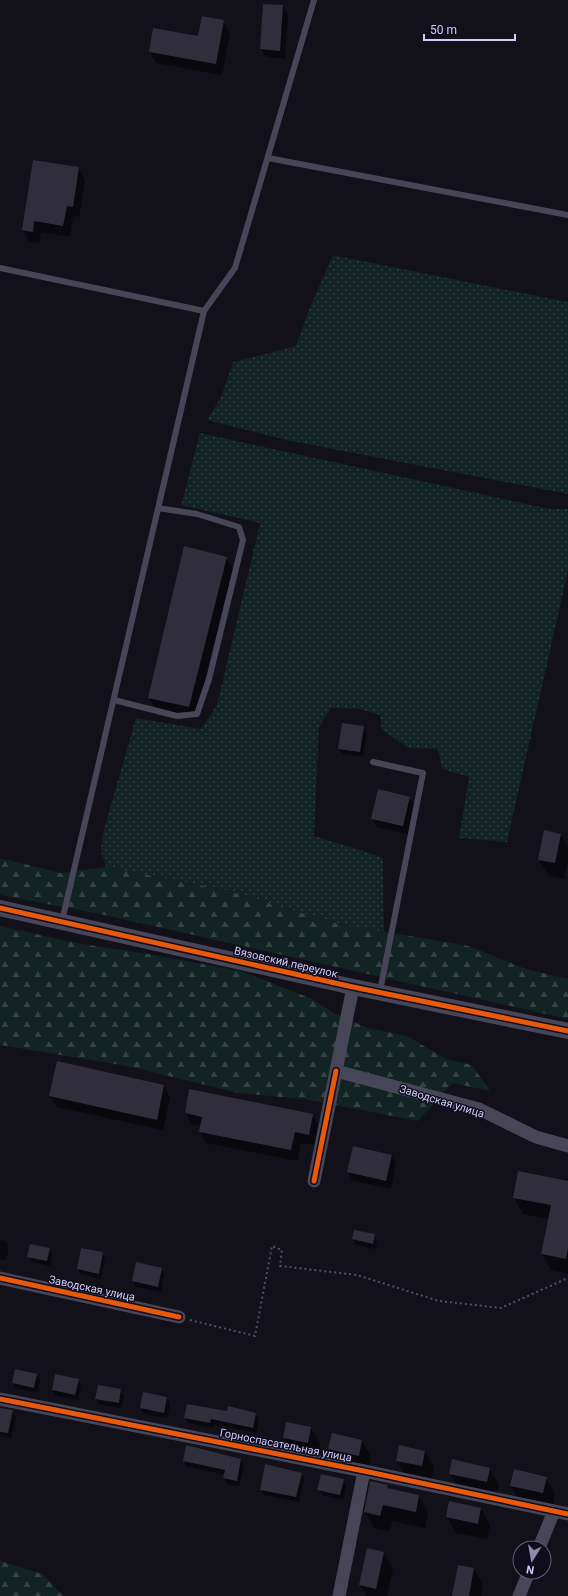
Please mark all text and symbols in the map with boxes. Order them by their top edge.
scale bar [424,16,515,42]
text: 50 m [430,23,457,37]
street label: Вязовский переулок [233,944,339,981]
street label: Заводская улица [398,1082,486,1121]
street label: Заводская улица [48,1273,136,1304]
street label: Горноспасательная улица [219,1426,353,1465]
north arrow [512,1540,552,1580]
text: N [525,1562,535,1576]

